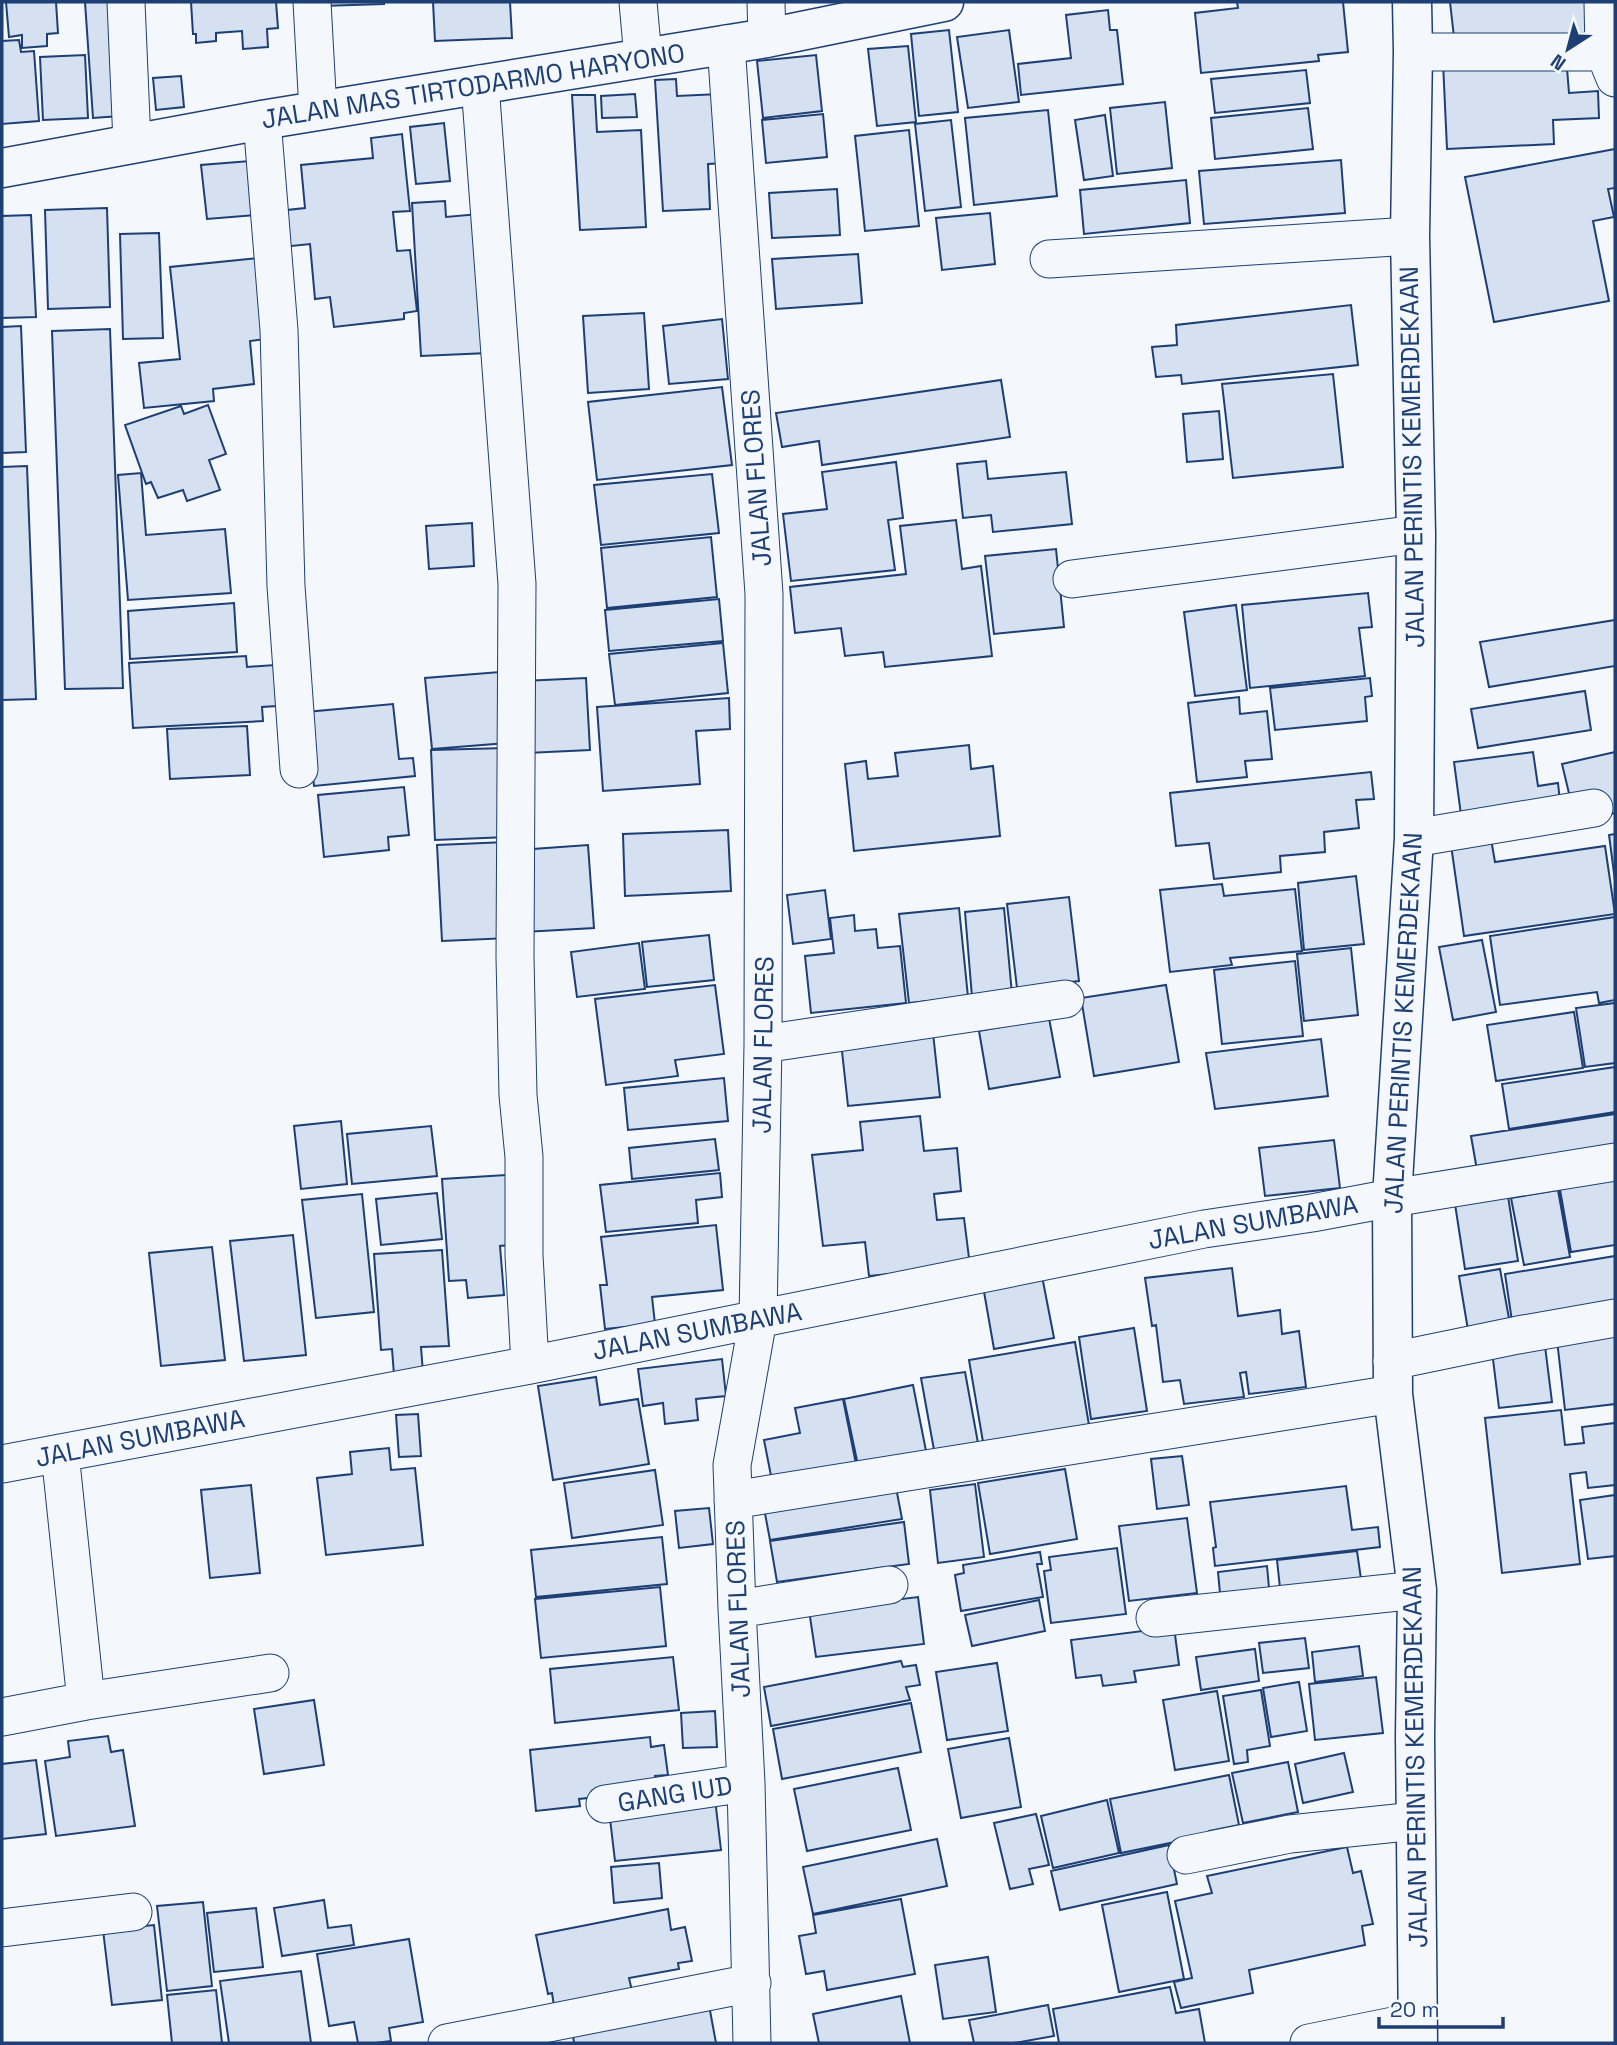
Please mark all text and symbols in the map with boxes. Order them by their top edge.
north arrow [1533,14,1603,84]
street label: JALAN MAS TIRTODARMO HARYONO [259,36,687,136]
text: N [1546,48,1571,76]
street label: JALAN PERINTIS KEMERDEKAAN [1392,266,1432,648]
street label: JALAN FLORES [733,388,779,568]
street label: JALAN PERINTIS KEMERDEKAAN [1376,831,1430,1215]
street label: JALAN FLORES [744,956,782,1134]
street label: JALAN SUMBAWA [1145,1187,1361,1257]
street label: JALAN SUMBAWA [589,1294,805,1368]
street label: JALAN SUMBAWA [32,1401,248,1475]
street label: JALAN FLORES [718,1520,758,1698]
street label: JALAN PERINTIS KEMERDEKAAN [1395,1566,1435,1948]
street label: GANG IUD [615,1768,735,1820]
scale bar [1379,1986,1503,2030]
text: 20 m [1390,1996,1440,2023]

